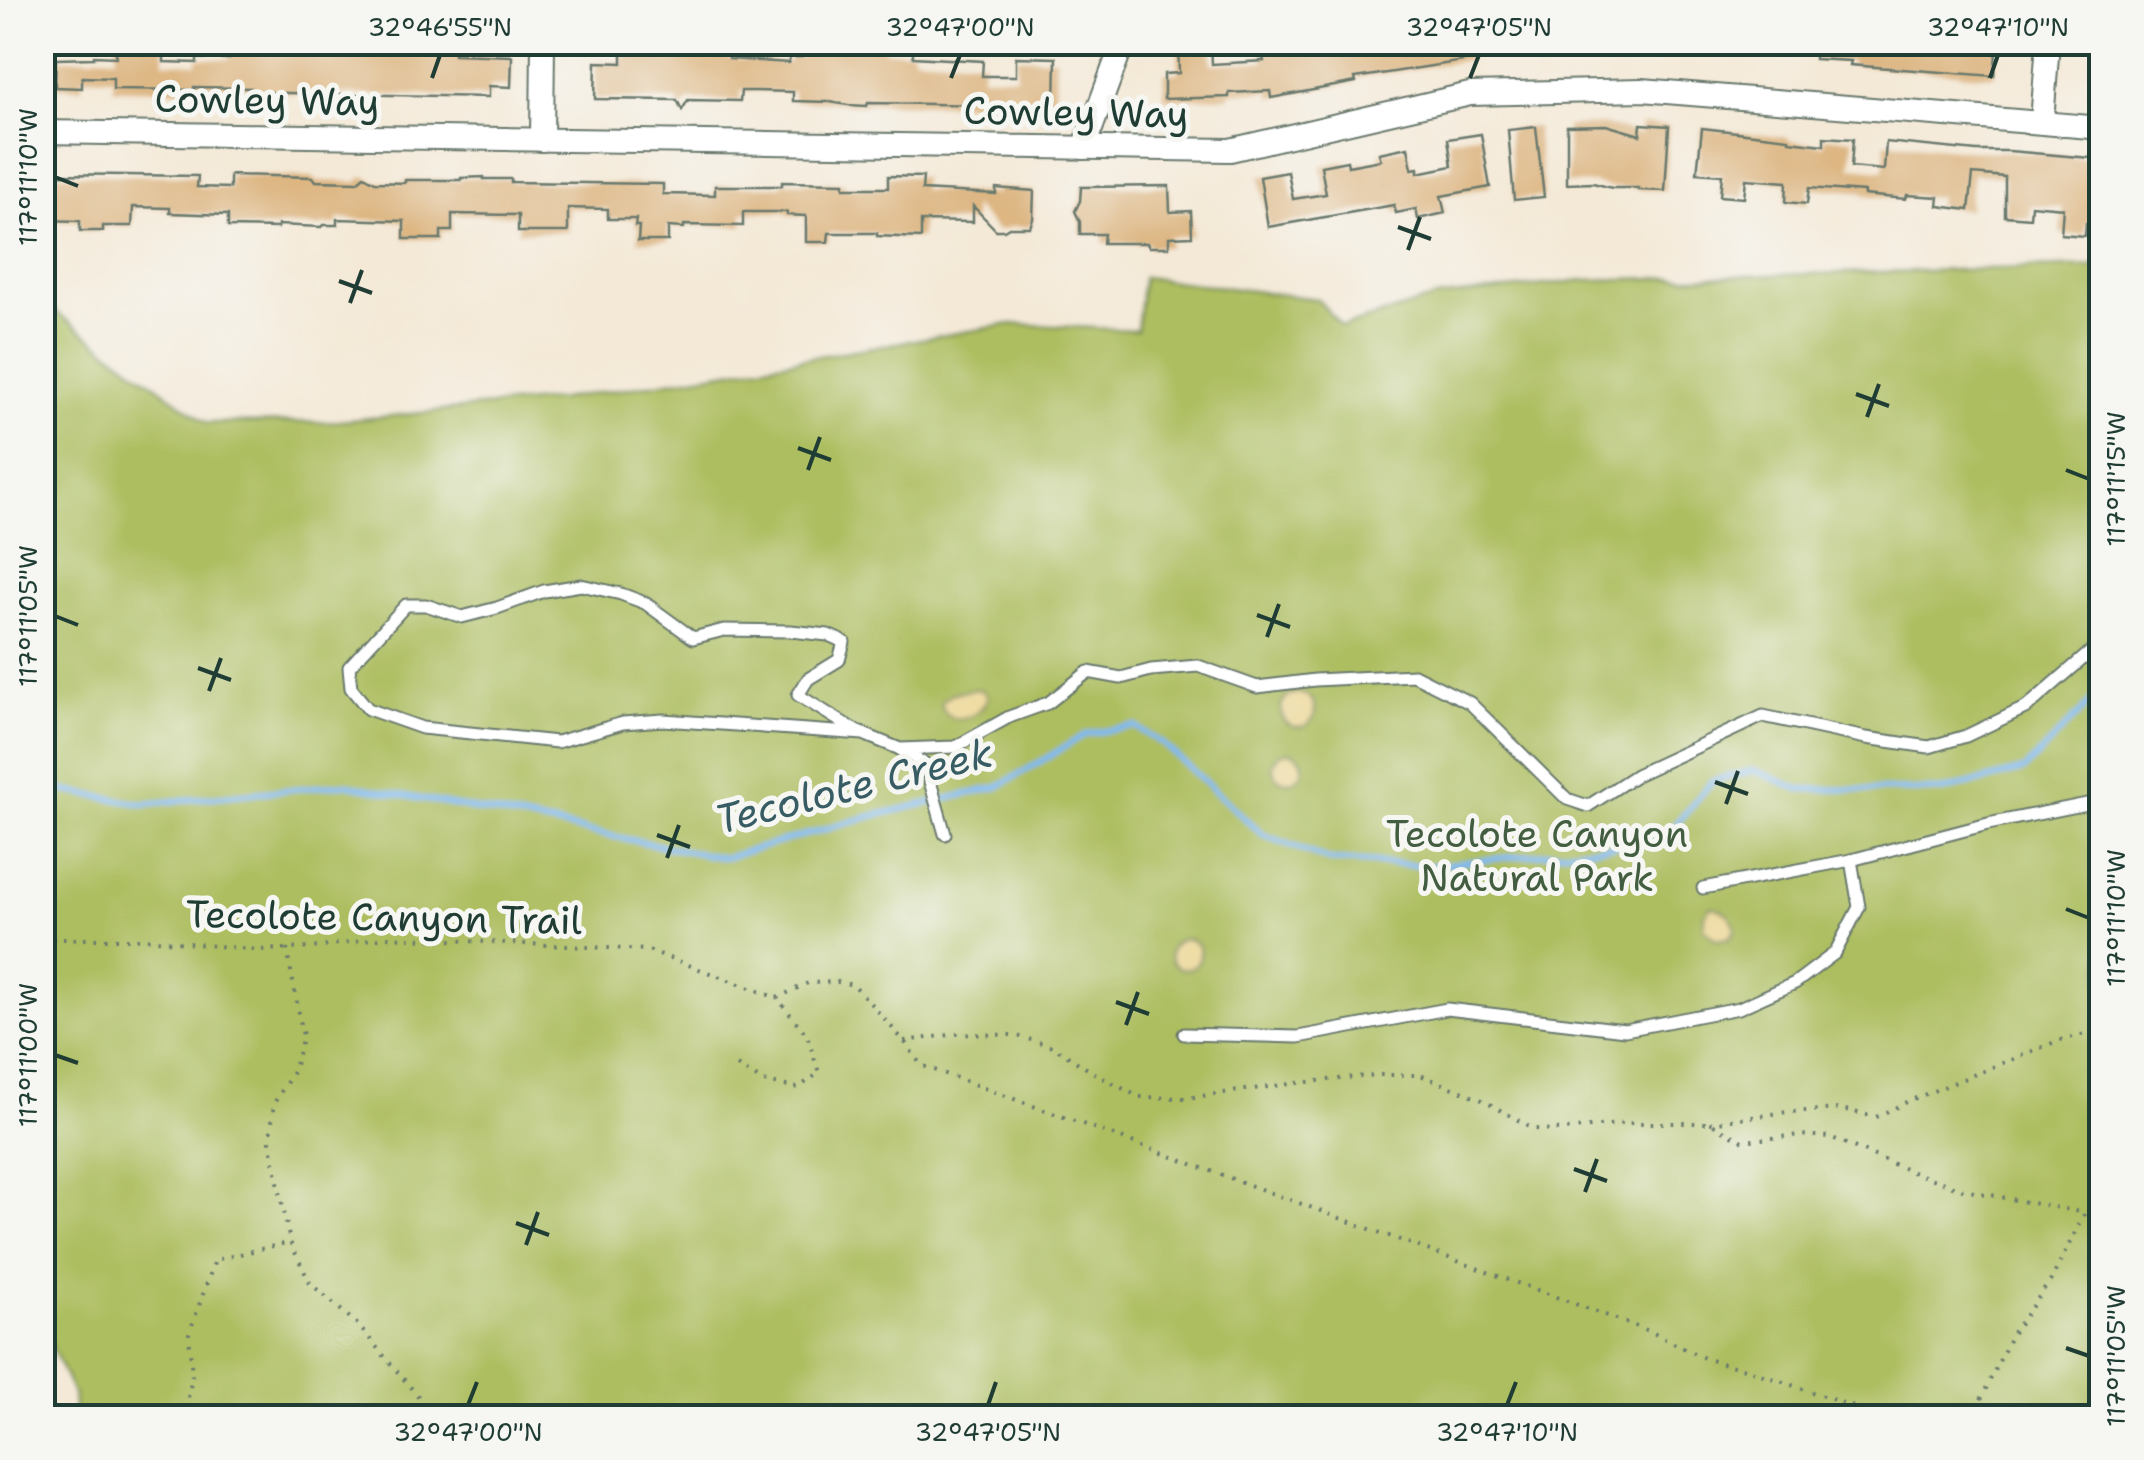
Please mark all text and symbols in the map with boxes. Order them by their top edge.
text: 32°46'55"N [368,10,512,44]
text: 32°47'00"N [885,10,1035,44]
text: 32°47'05"N [1406,10,1552,44]
text: 32°47'10"N [1927,10,2069,44]
street label: Cowley Way [154,73,380,127]
street label: Cowley Way [963,85,1189,139]
text: 117°11'10"W [11,108,45,246]
text: 117°11'15"W [2099,411,2133,547]
text: 117°11'05"W [11,545,45,687]
water label: Tecolote Creek [710,725,998,847]
park label: Tecolote Canyon Natural Park [1386,808,1688,903]
text: 117°11'10"W [2099,849,2133,987]
street label: Tecolote Canyon Trail [186,888,583,946]
text: 117°11'00"W [11,983,45,1127]
text: 117°11'05"W [2099,1285,2133,1427]
text: 32°47'00"N [393,1415,543,1449]
text: 32°47'05"N [915,1415,1061,1449]
text: 32°47'10"N [1436,1415,1578,1449]

